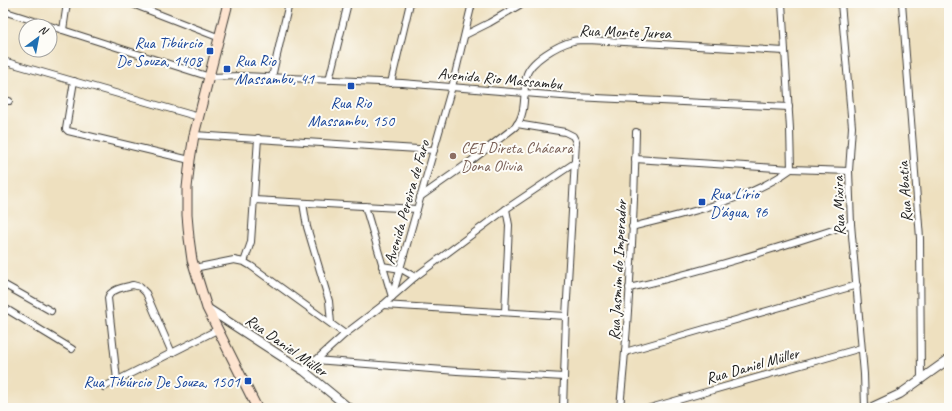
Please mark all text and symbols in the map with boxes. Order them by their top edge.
north arrow [18,18,58,58]
street label: Rua Monte Jurea [579,20,672,44]
text: N [37,22,52,38]
place label: Rua Tibúrcio De Souza, 1408 [116,33,204,71]
marker: Rua Tibúrcio De Souza, 1408 [205,46,215,56]
place label: Rua Rio Massambu, 41 [235,51,315,89]
marker: Rua Rio Massambu, 41 [222,64,232,74]
street label: Avenida Rio Massambu [437,64,564,94]
marker: Rua Rio Massambu, 150 [346,81,356,91]
place label: Rua Rio Massambu, 150 [308,93,396,131]
street label: Avenida Pereira de Faro [380,137,435,267]
place label: CEI Direta Chácara Dona Olivia [461,138,574,176]
marker: CEI Direta Chácara Dona Olivia [448,151,458,161]
street label: Rua Abatia [893,159,917,223]
street label: Rua Mixira [828,174,850,236]
place label: Rua Lírio D'água, 96 [710,184,768,222]
marker: Rua Lírio D'água, 96 [697,197,707,207]
street label: Rua Jasmim do Imperador [604,198,632,341]
street label: Rua Daniel Müller [241,310,332,382]
street label: Rua Daniel Müller [703,343,802,389]
place label: Rua Tibúrcio De Souza, 1501 [83,372,241,392]
marker: Rua Tibúrcio De Souza, 1501 [243,376,253,386]

